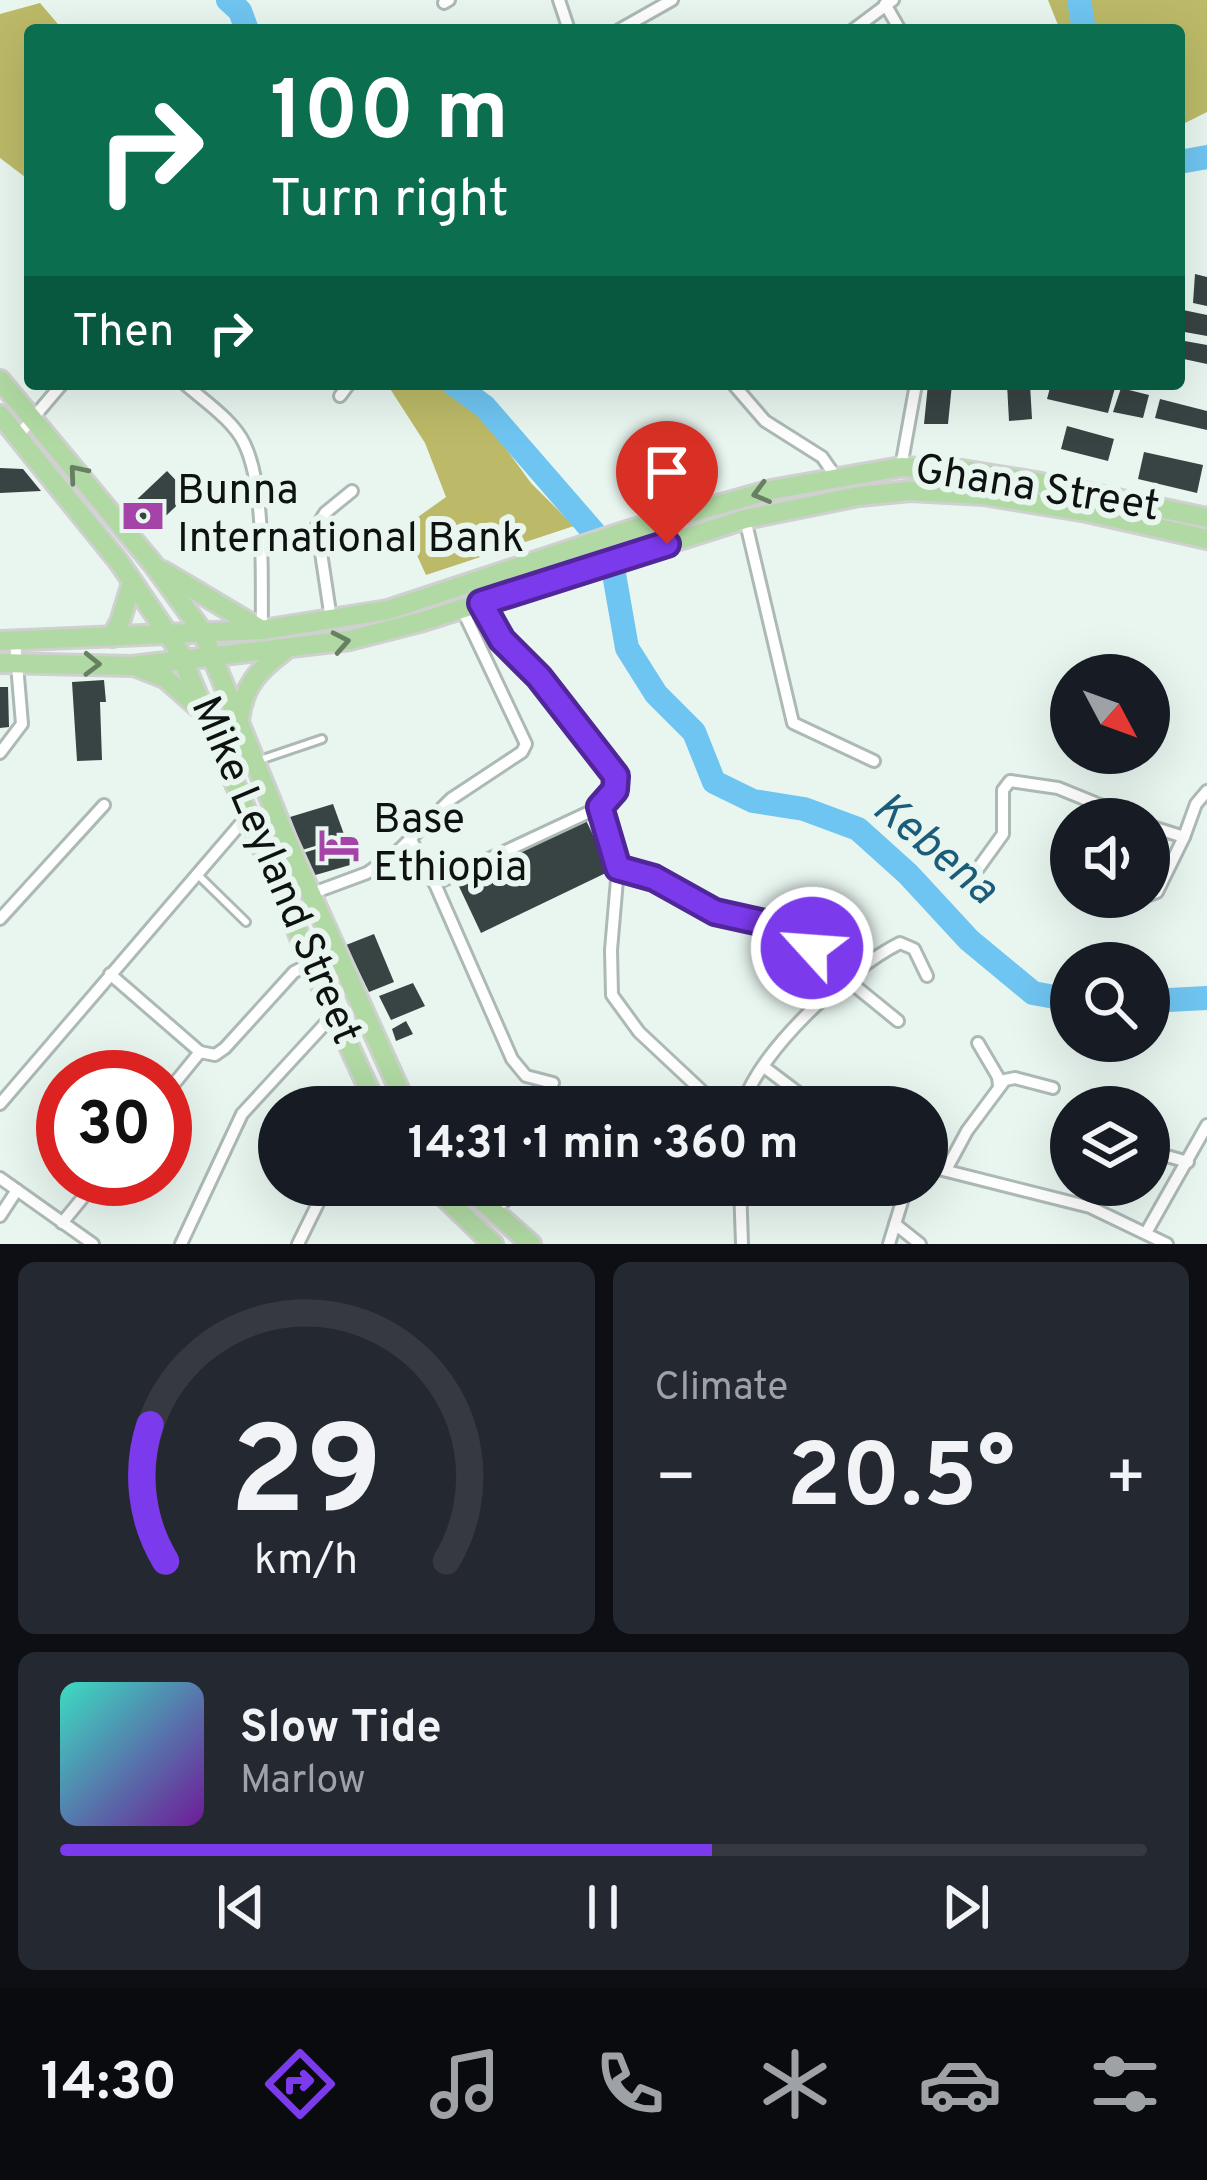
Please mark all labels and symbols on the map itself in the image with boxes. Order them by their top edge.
pin [616,421,718,544]
street label: Ghana Street [911,445,1163,535]
one-way arrow [70,465,92,487]
place label: Bunna International Bank [177,466,524,567]
one-way arrow [752,479,772,504]
bank icon: Bunna International Bank [120,493,166,539]
one-way arrow [331,630,351,656]
one-way arrow [83,651,102,677]
north arrow [1050,654,1170,774]
street label: Mike Leyland Street [177,689,371,1053]
water label: Kebena [860,781,1009,919]
place label: Base Ethiopia [373,795,527,896]
hotel icon: Base Ethiopia [316,822,362,868]
position arrow [749,885,875,1011]
speed limit sign: 30 [36,1050,192,1206]

